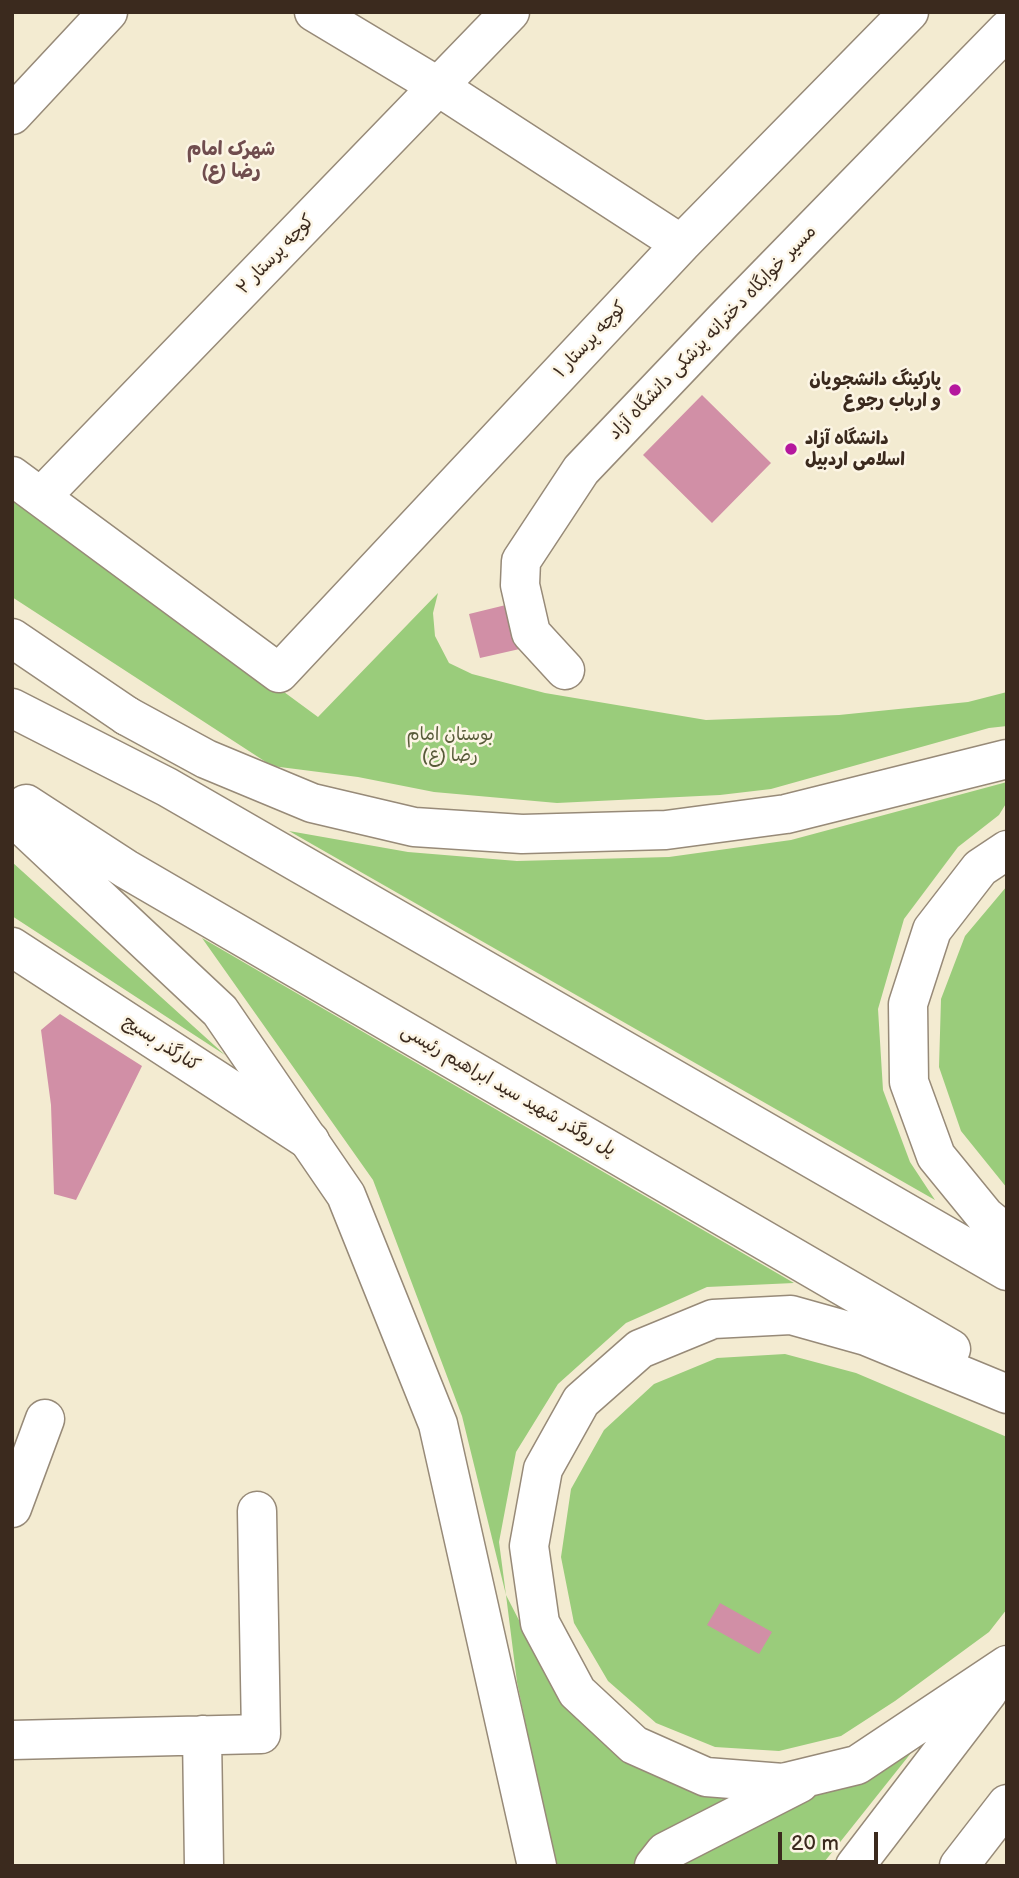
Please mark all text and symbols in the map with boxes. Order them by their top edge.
district label: شهرک امام رضا (ع) [187,139,275,183]
street label: کوچه پرستار ۲ [233,211,319,299]
street label: مسیر خوابگاه دخترانه پزشکی دانشگاه آزاد [605,221,821,445]
street label: کوچه پرستار ۱ [550,297,632,383]
place label: پارکینگ دانشجویان و ارباب رجوع [809,369,941,412]
marker: پارکینگ دانشجویان و ارباب رجوع [947,382,963,398]
place label: دانشگاه آزاد اسلامی اردبیل [805,428,905,471]
marker: دانشگاه آزاد اسلامی اردبیل [783,441,799,457]
park label: بوستان امام رضا (ع) [406,724,494,766]
street label: کنارگذر بسیج [118,1011,204,1077]
street label: پل روگذر شهید سید ابراهیم رئیسی [397,1021,619,1161]
scale bar [781,1818,881,1862]
text: 20 m [791,1831,839,1856]

